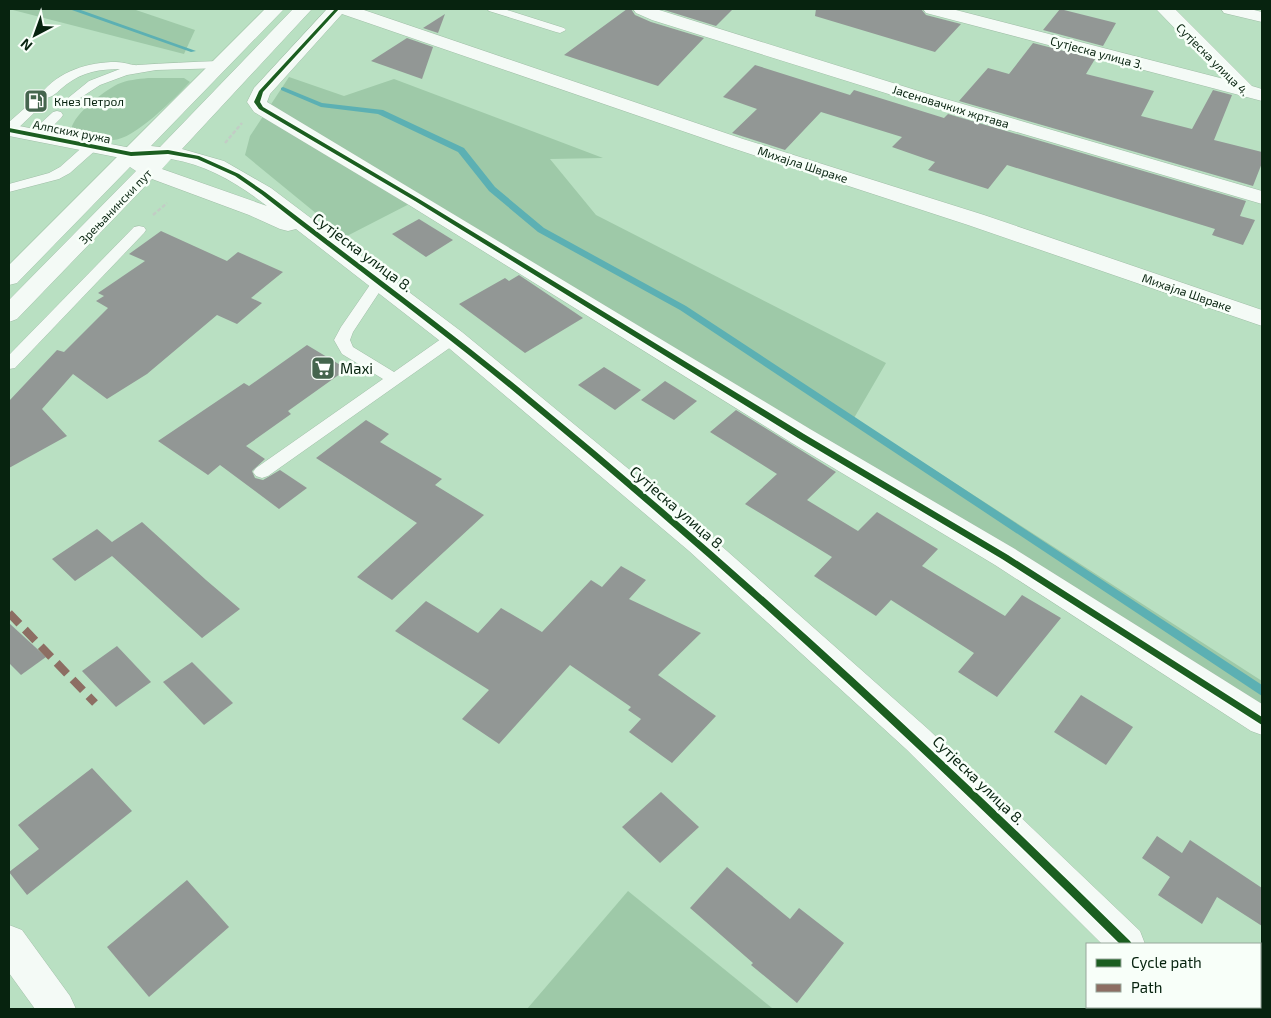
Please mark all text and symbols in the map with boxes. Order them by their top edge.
north arrow [10,10,60,60]
street label: Сутјеска улица 4. [1173,20,1252,99]
street label: Сутјеска улица 3. [1049,33,1145,72]
text: N [17,35,36,55]
street label: Јасеновачких жртава [891,82,1011,130]
fuel station icon: Кнез Петрол [23,88,49,114]
place label: Кнез Петрол [54,94,124,108]
street label: Алпских ружа [32,117,112,146]
street label: Михајла Швраке [756,143,850,186]
street label: Зрењанински пут [76,166,155,247]
street label: Сутјеска улица 8. [309,209,417,296]
street label: Михајла Швраке [1140,270,1234,315]
supermarket icon: Maxi [310,355,336,381]
place label: Maxi [340,359,373,377]
street label: Сутјеска улица 8. [626,462,729,555]
street label: Сутјеска улица 8. [929,732,1029,829]
legend [1086,943,1261,1008]
text: Cycle path [1131,953,1202,971]
text: Path [1131,978,1162,996]

